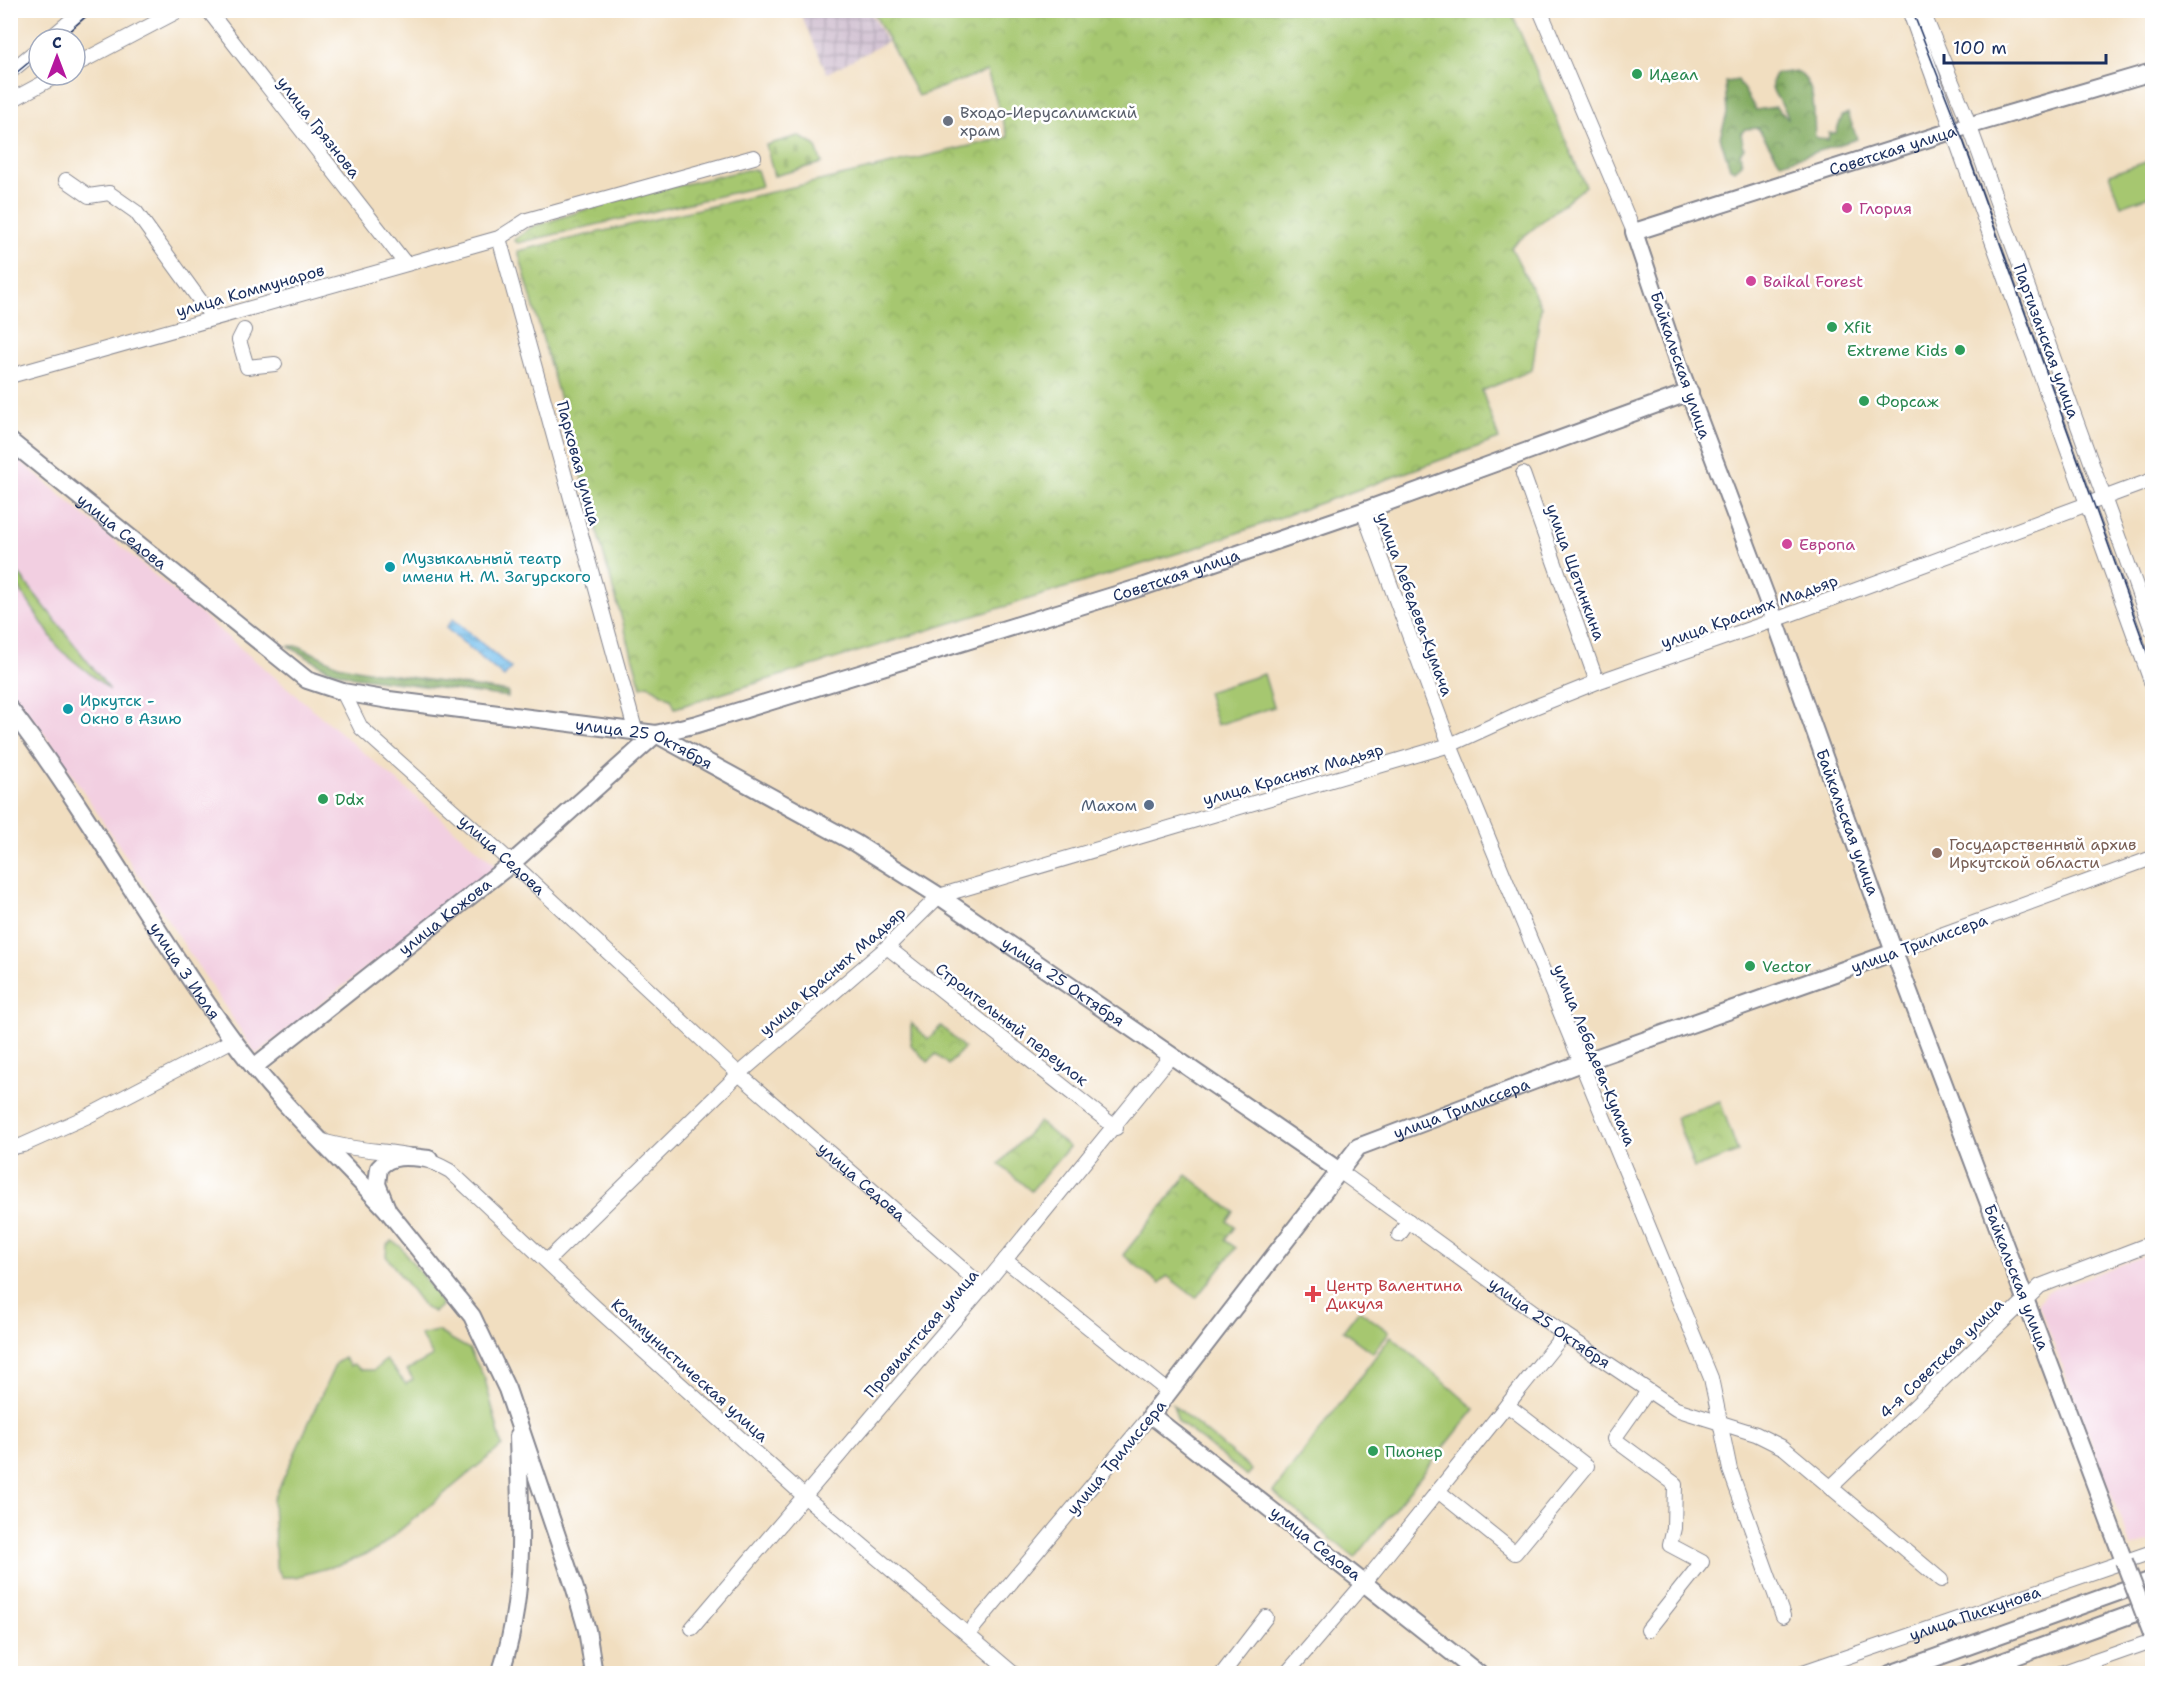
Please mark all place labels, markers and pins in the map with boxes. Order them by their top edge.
place label: Идеал [1649,64,1698,85]
marker: Идеал [1630,67,1644,81]
place label: Входо-Иерусалимский храм [960,102,1137,141]
marker: Входо-Иерусалимский храм [941,114,955,128]
place label: Глория [1859,198,1912,219]
marker: Глория [1840,201,1854,215]
place label: Baikal Forest [1763,271,1863,292]
marker: Baikal Forest [1744,274,1758,288]
place label: Xfit [1844,317,1872,338]
marker: Xfit [1825,320,1839,334]
place label: Extreme Kids [1847,340,1948,361]
marker: Extreme Kids [1953,343,1967,357]
place label: Форсаж [1876,391,1939,412]
marker: Форсаж [1857,394,1871,408]
place label: Европа [1799,534,1855,555]
marker: Европа [1780,537,1794,551]
place label: Музыкальный театр имени Н. М. Загурского [402,548,591,587]
marker: Музыкальный театр имени Н. М. Загурского [383,560,397,574]
place label: Иркутск - Окно в Азию [80,690,182,729]
marker: Иркутск - Окно в Азию [61,702,75,716]
place label: Ddx [335,789,364,810]
marker: Ddx [316,792,330,806]
place label: Махом [1081,795,1137,816]
marker: Махом [1142,798,1156,812]
place label: Государственный архив Иркутской области [1949,834,2137,873]
marker: Государственный архив Иркутской области [1930,846,1944,860]
place label: Vector [1762,956,1812,977]
marker: Vector [1743,959,1757,973]
place label: Центр Валентина Дикуля [1326,1275,1462,1314]
marker: Центр Валентина Дикуля [1304,1285,1322,1303]
place label: Пионер [1385,1441,1443,1462]
marker: Пионер [1366,1444,1380,1458]

